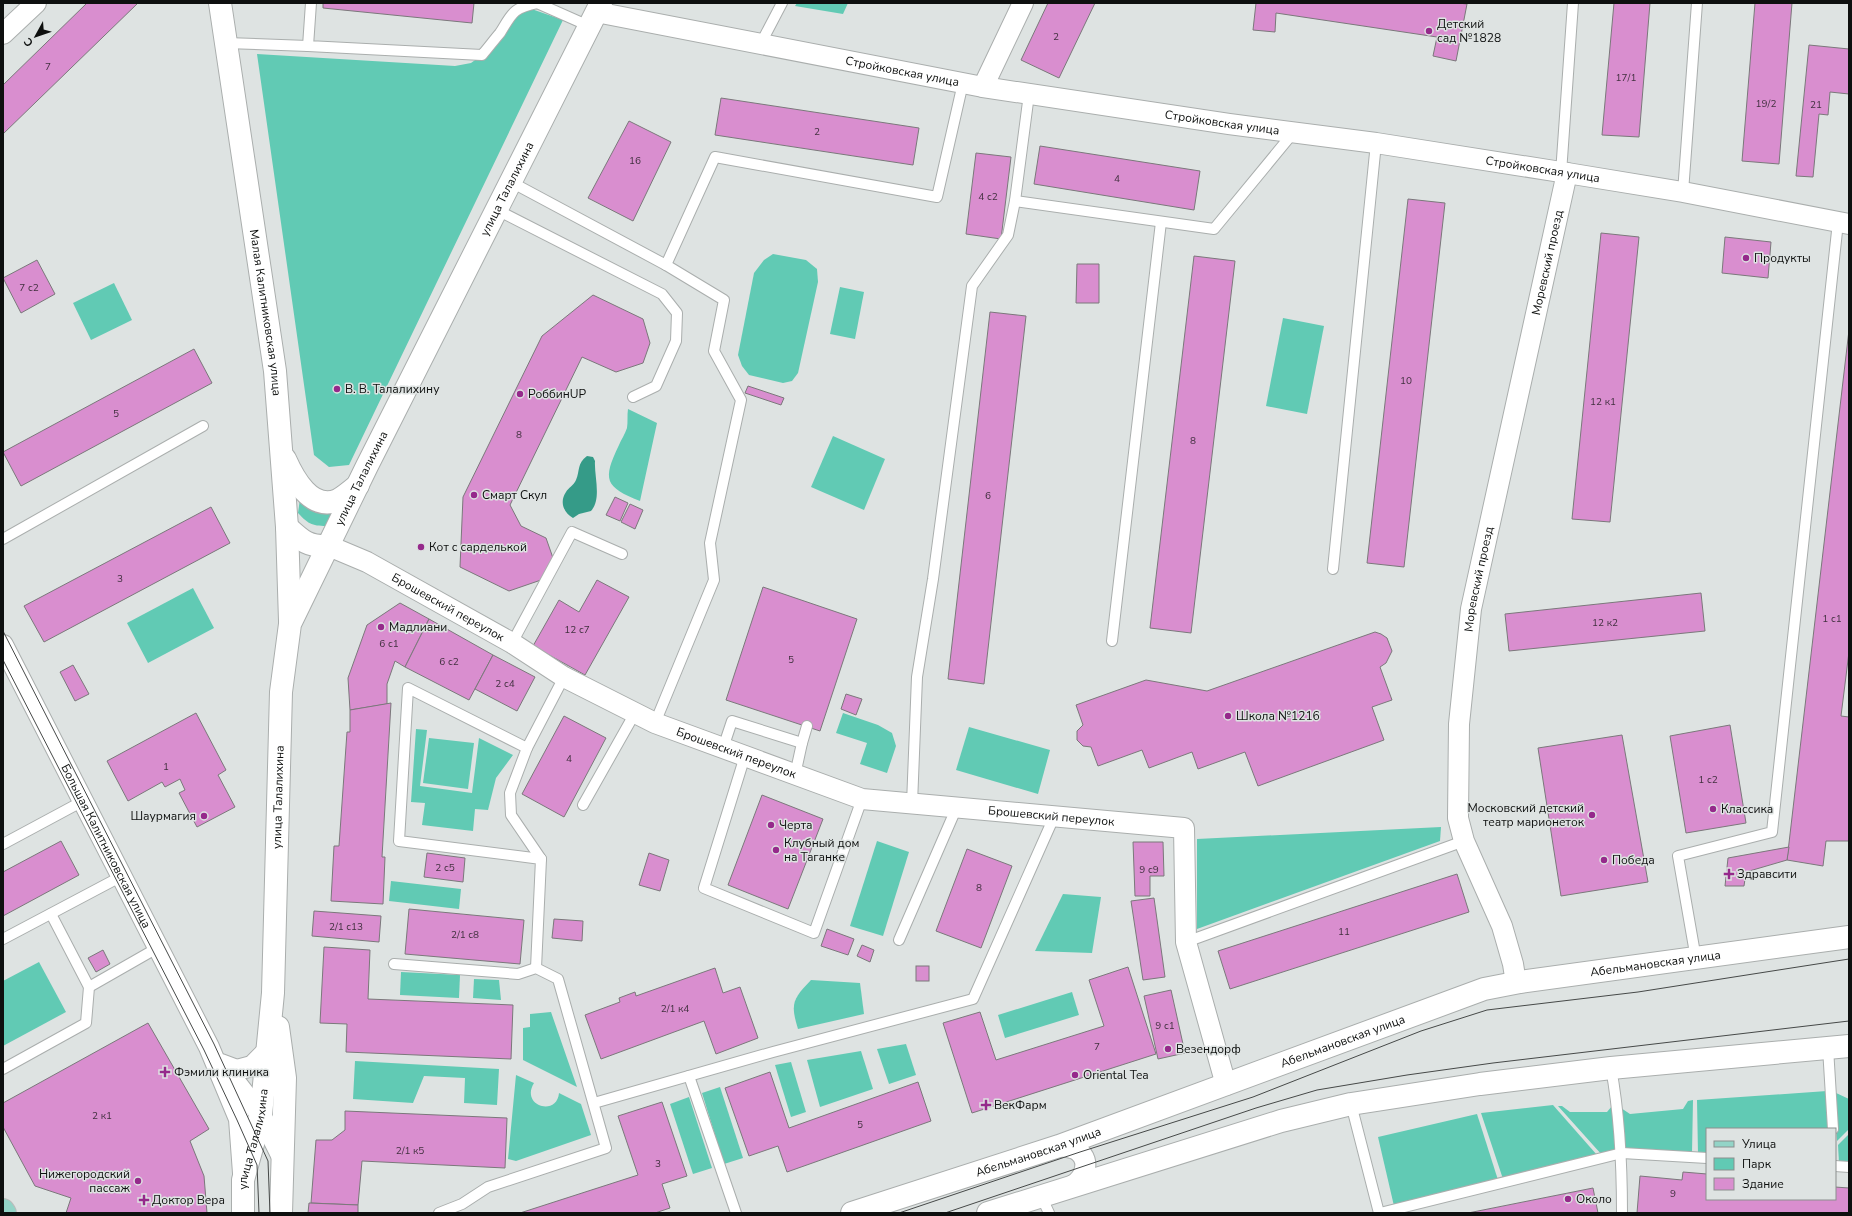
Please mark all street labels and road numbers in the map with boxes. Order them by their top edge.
street label: Стройковская улица [844,53,961,90]
street label: Стройковская улица [1164,106,1280,138]
street label: улица Талалихина [477,139,538,239]
street label: Стройковская улица [1484,152,1601,186]
street label: Моревский проезд [1528,209,1567,317]
street label: Малая Калитниковская улица [246,228,285,397]
street label: улица Талалихина [331,428,391,528]
street label: Моревский проезд [1461,525,1497,633]
street label: Брошевский переулок [389,569,508,645]
street label: Брошевский переулок [674,724,799,782]
street label: улица Талалихина [269,745,288,849]
street label: Большая Калитниковская улица [57,761,155,931]
street label: Брошевский переулок [988,802,1116,830]
street label: Абельмановская улица [1589,947,1722,980]
street label: Абельмановская улица [1278,1011,1407,1071]
street label: улица Талалихина [235,1088,272,1190]
street label: Абельмановская улица [973,1123,1103,1181]

